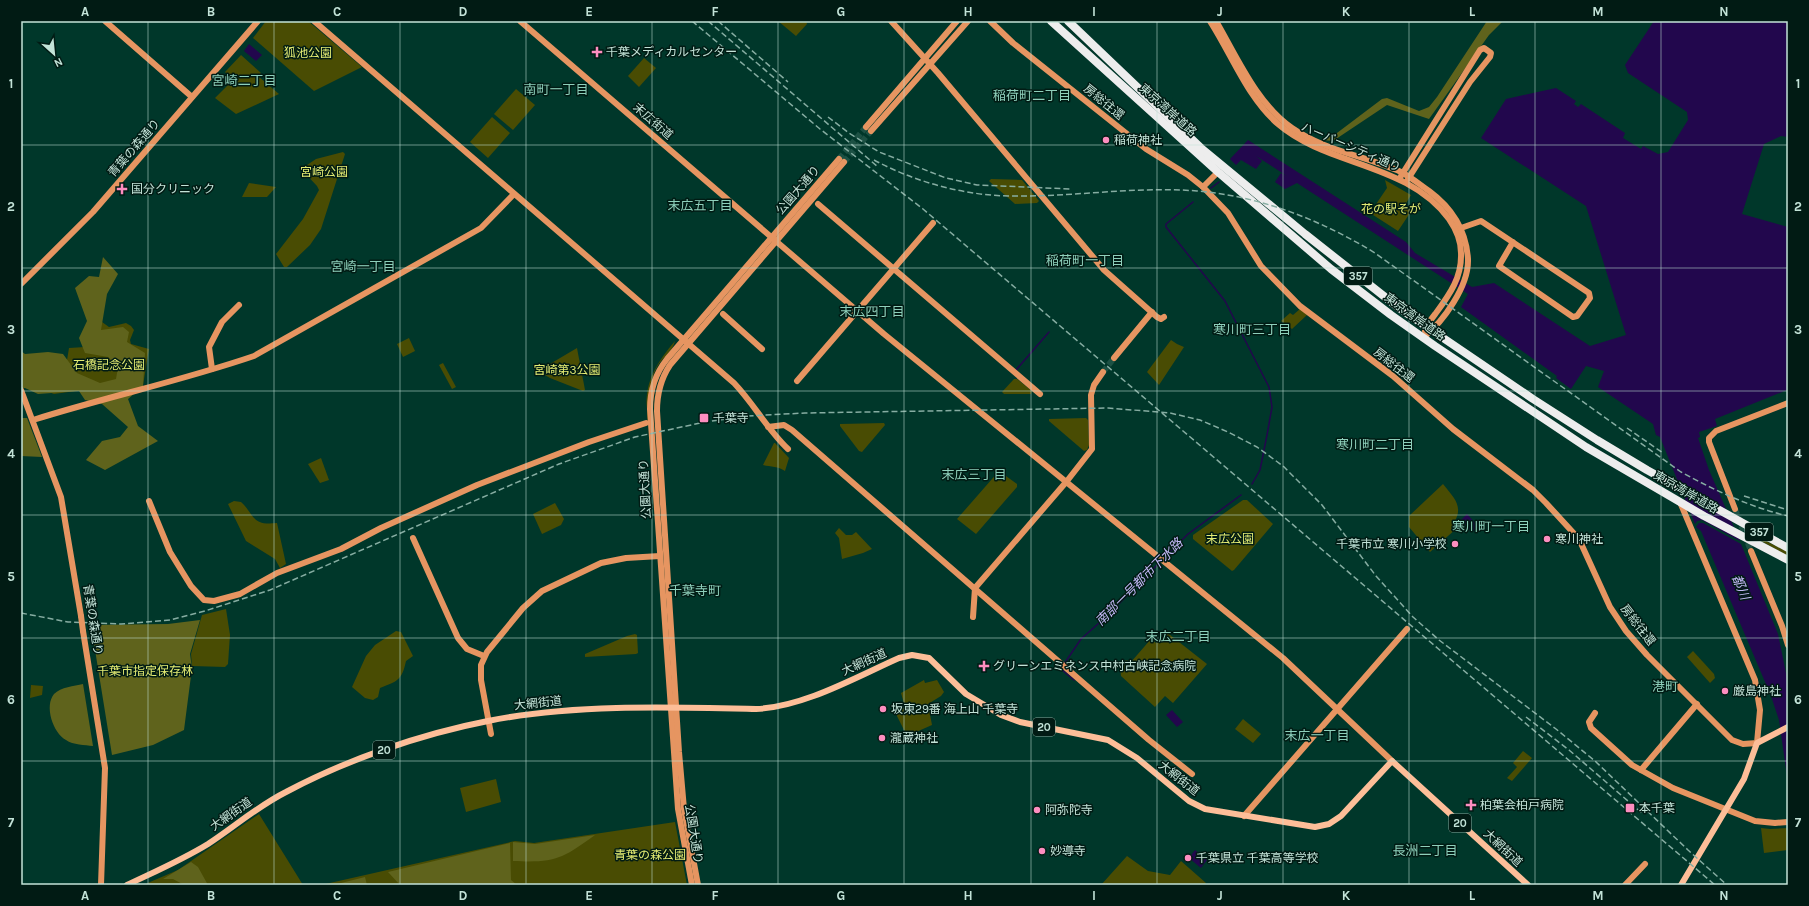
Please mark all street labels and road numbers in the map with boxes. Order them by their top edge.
street label: 房総往還 [1081,81,1127,123]
street label: 東京湾岸道路 [1137,81,1199,139]
street label: 末広街道 [630,100,676,142]
street label: 青葉の森通り [105,116,163,180]
street label: ハーバーシティ通り [1299,120,1403,174]
street label: 公園大通り [773,163,823,217]
road number: 357 [1344,267,1372,285]
street label: 東京湾岸道路 [1382,290,1448,344]
street label: 房総往還 [1371,345,1417,385]
street label: 公園大通り [636,459,654,519]
street label: 東京湾岸道路 [1651,468,1721,516]
road number: 357 [1745,523,1773,541]
street label: 青葉の森通り [80,583,106,657]
street label: 房総往還 [1618,602,1658,648]
street label: 大網街道 [839,646,889,678]
street label: 大網街道 [513,694,563,712]
road number: 20 [1033,718,1055,736]
road number: 20 [373,741,395,759]
street label: 大網街道 [1156,758,1202,798]
street label: 大網街道 [207,794,255,834]
street label: 公園大通り [682,803,706,865]
road number: 20 [1449,814,1471,832]
street label: 大網街道 [1481,827,1525,869]

